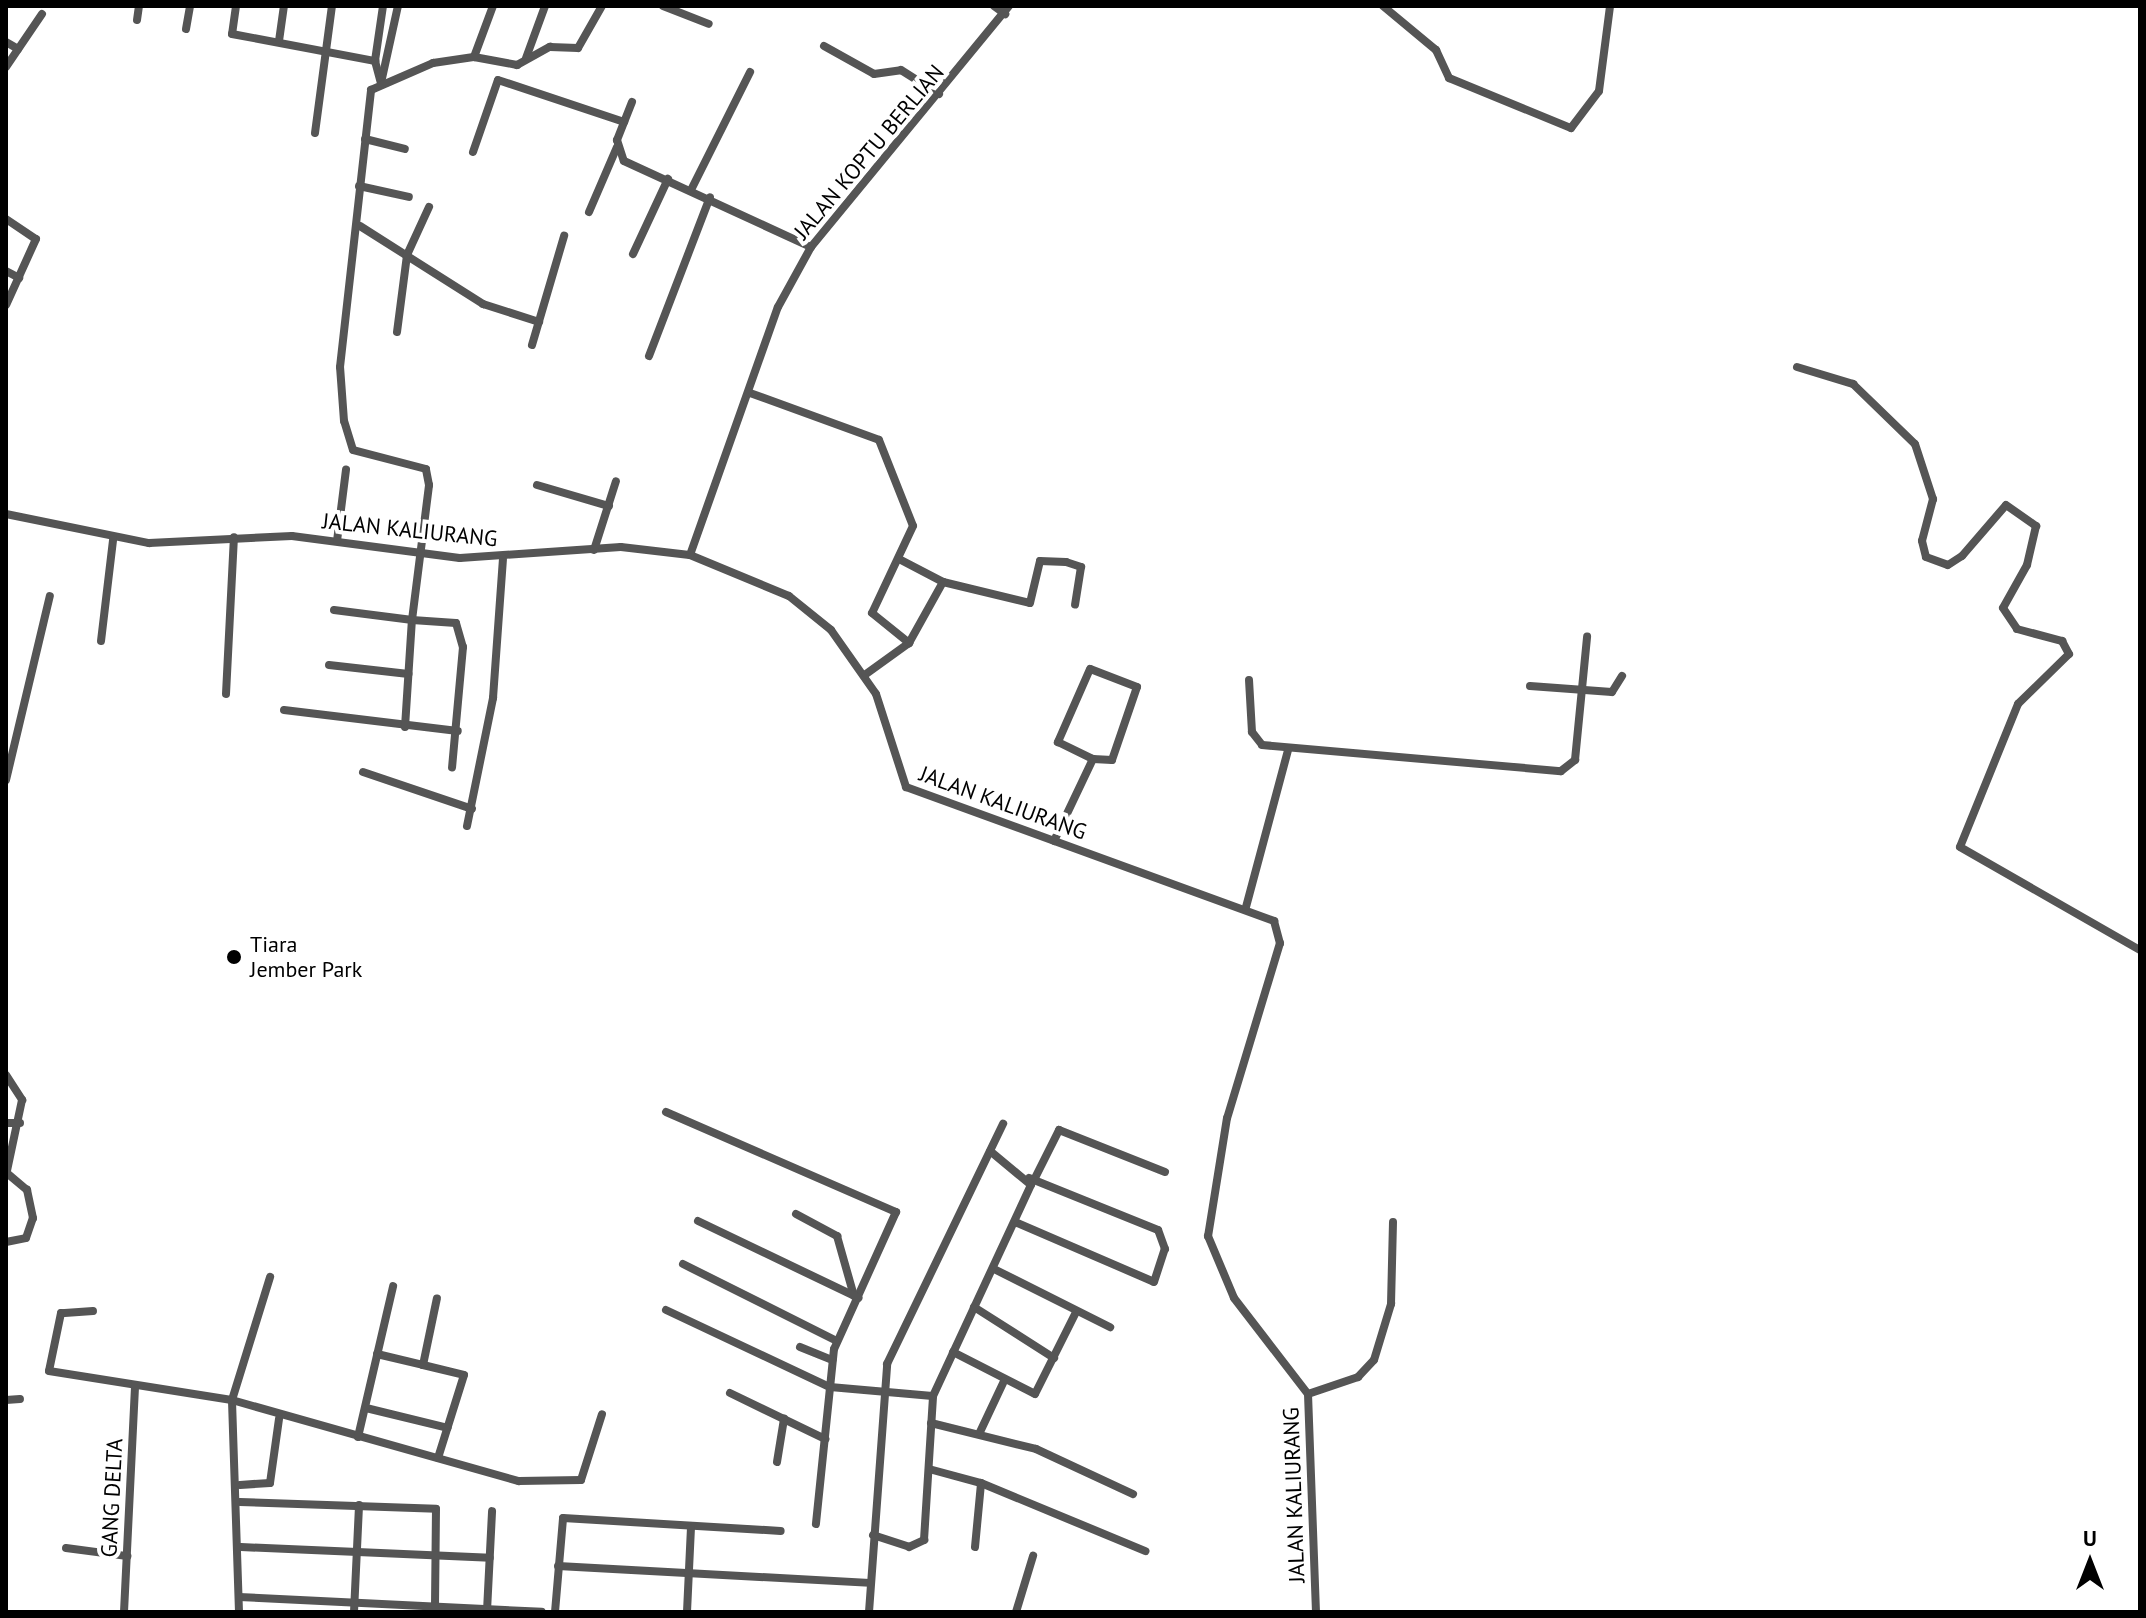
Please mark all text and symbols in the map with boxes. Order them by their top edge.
street label: JALAN KOPTU BERLIAN [788,60,950,244]
street label: JALAN KALIURANG [321,508,499,552]
street label: JALAN KALIURANG [916,761,1090,845]
place label: Tiara Jember Park [250,931,362,982]
marker: Tiara Jember Park [225,948,243,966]
street label: JALAN KALIURANG [1278,1407,1310,1583]
street label: GANG DELTA [96,1438,128,1558]
north arrow [2050,1522,2130,1602]
text: U [2083,1524,2097,1552]

